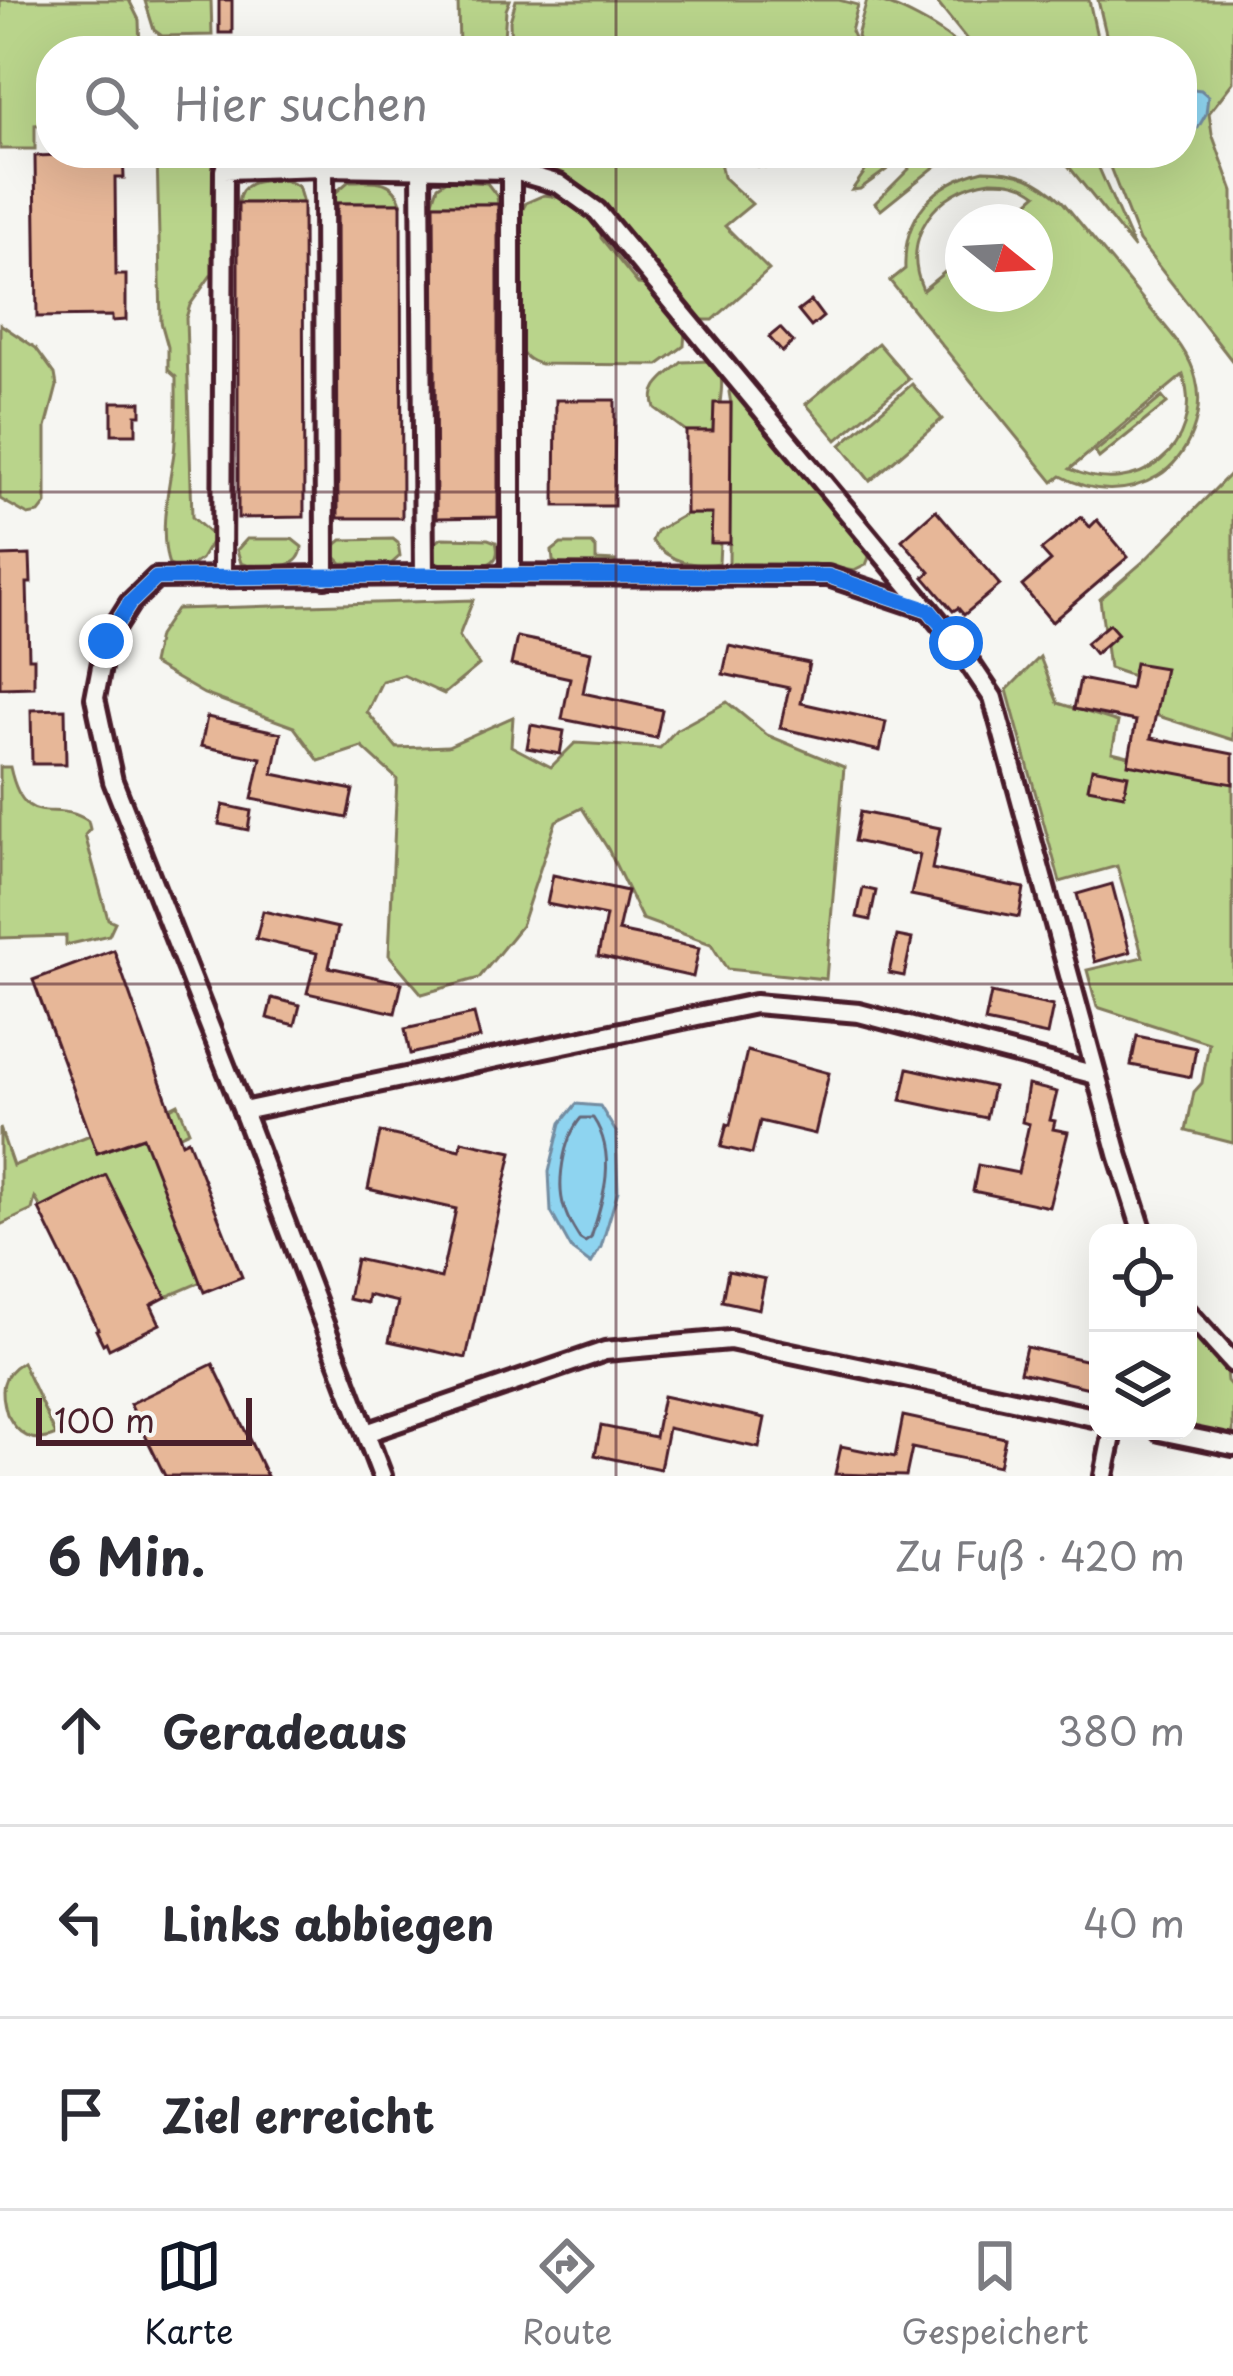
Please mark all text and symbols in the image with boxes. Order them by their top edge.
search box [36,36,1197,168]
text: Hier suchen [174,68,428,136]
icon: search [78,69,144,135]
north arrow [945,204,1053,312]
route end [79,614,133,668]
route start [929,616,983,670]
map controls [1089,1224,1197,1440]
button: locate [1089,1224,1197,1332]
button: layers [1089,1332,1197,1440]
scale bar [36,1392,252,1445]
text: 100 m [54,1394,155,1444]
text: 6 Min. [48,1516,205,1593]
text: Zu Fuß · 420 m [895,1525,1185,1584]
text: Geradeaus [162,1696,407,1764]
icon: ahead [48,1697,114,1763]
text: 380 m [1057,1700,1185,1759]
text: Links abbiegen [162,1888,494,1956]
icon: left [48,1889,114,1955]
text: 40 m [1083,1892,1185,1951]
text: Ziel erreicht [162,2080,435,2148]
icon: arrive [48,2081,114,2147]
tab: Karte [144,2233,234,2355]
tab: Route [522,2233,613,2355]
tab: Gespeichert [901,2233,1089,2355]

